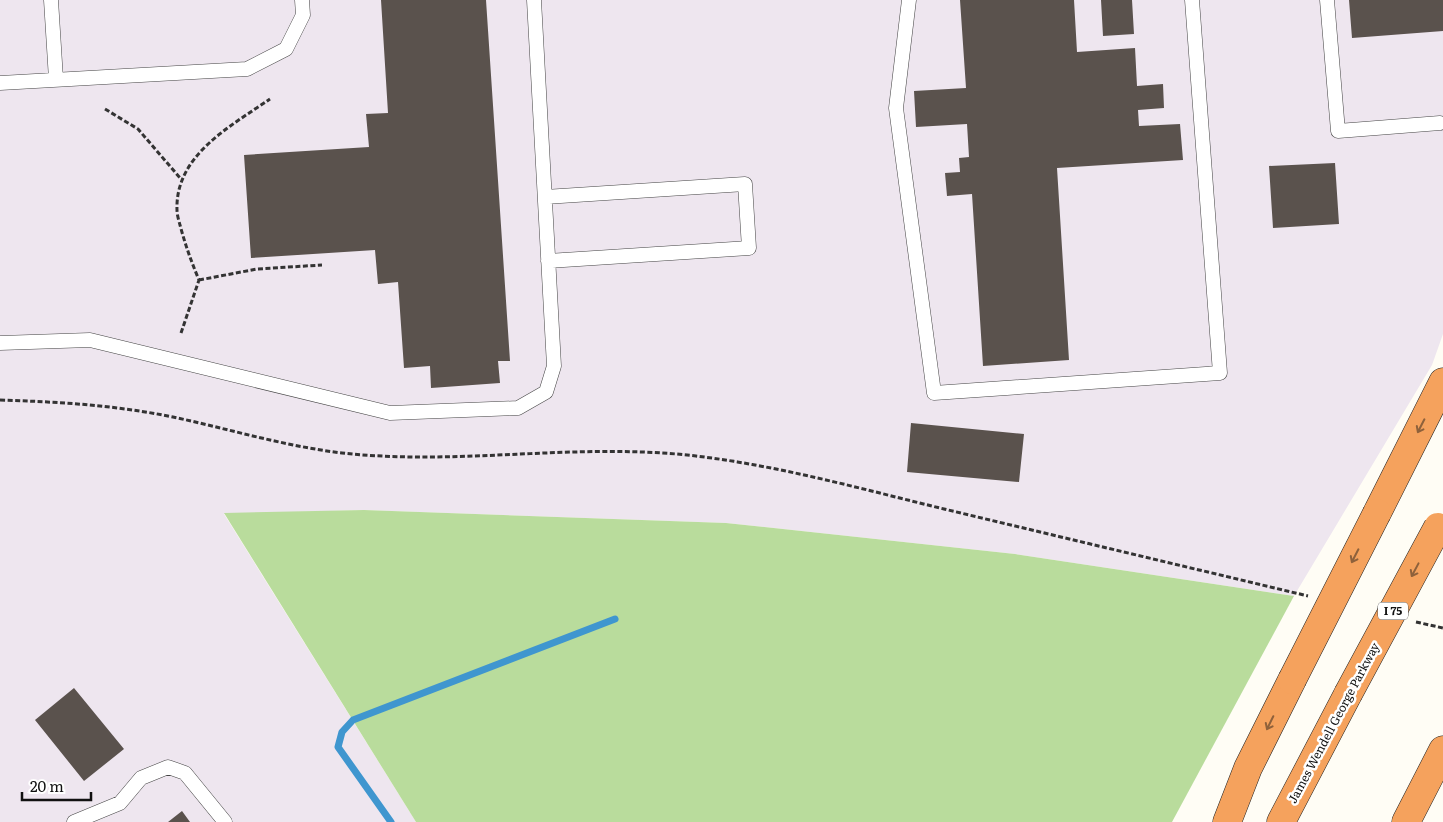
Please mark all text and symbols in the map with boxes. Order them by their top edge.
one-way arrow [1416,418,1425,433]
one-way arrow [1350,548,1359,563]
one-way arrow [1410,562,1419,577]
road number: I 75 [1378,602,1408,620]
street label: James Wendell George Parkway [1283,639,1383,806]
one-way arrow [1265,715,1275,730]
scale bar [22,770,91,802]
text: 20 m [30,774,64,797]

